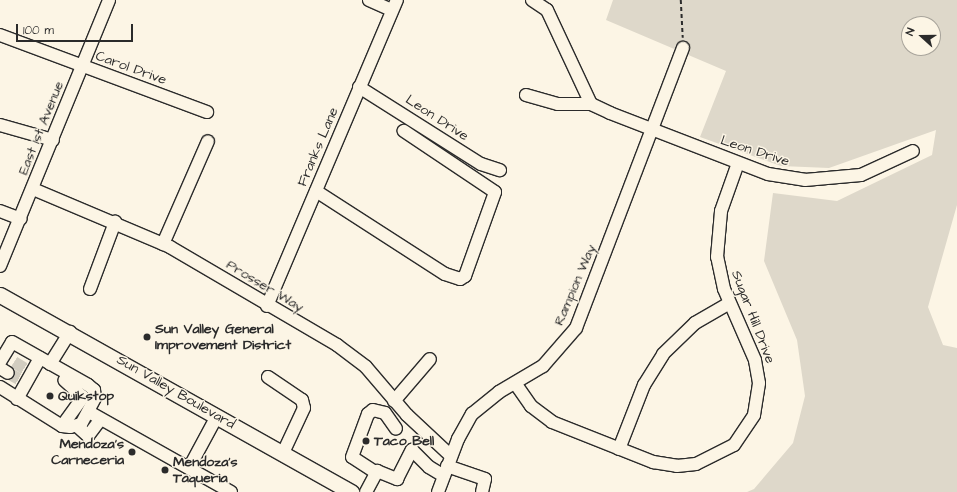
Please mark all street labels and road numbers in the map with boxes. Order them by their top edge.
street label: Carol Drive [93,47,169,89]
street label: East 1st Avenue [15,79,67,177]
street label: Leon Drive [402,91,472,145]
street label: Franks Lane [294,105,342,189]
street label: Leon Drive [718,132,792,170]
street label: Rampion Way [550,242,600,328]
street label: Prosser Way [223,256,307,316]
street label: Sugar Hill Drive [728,268,778,366]
street label: Sun Valley Boulevard [114,351,238,433]

